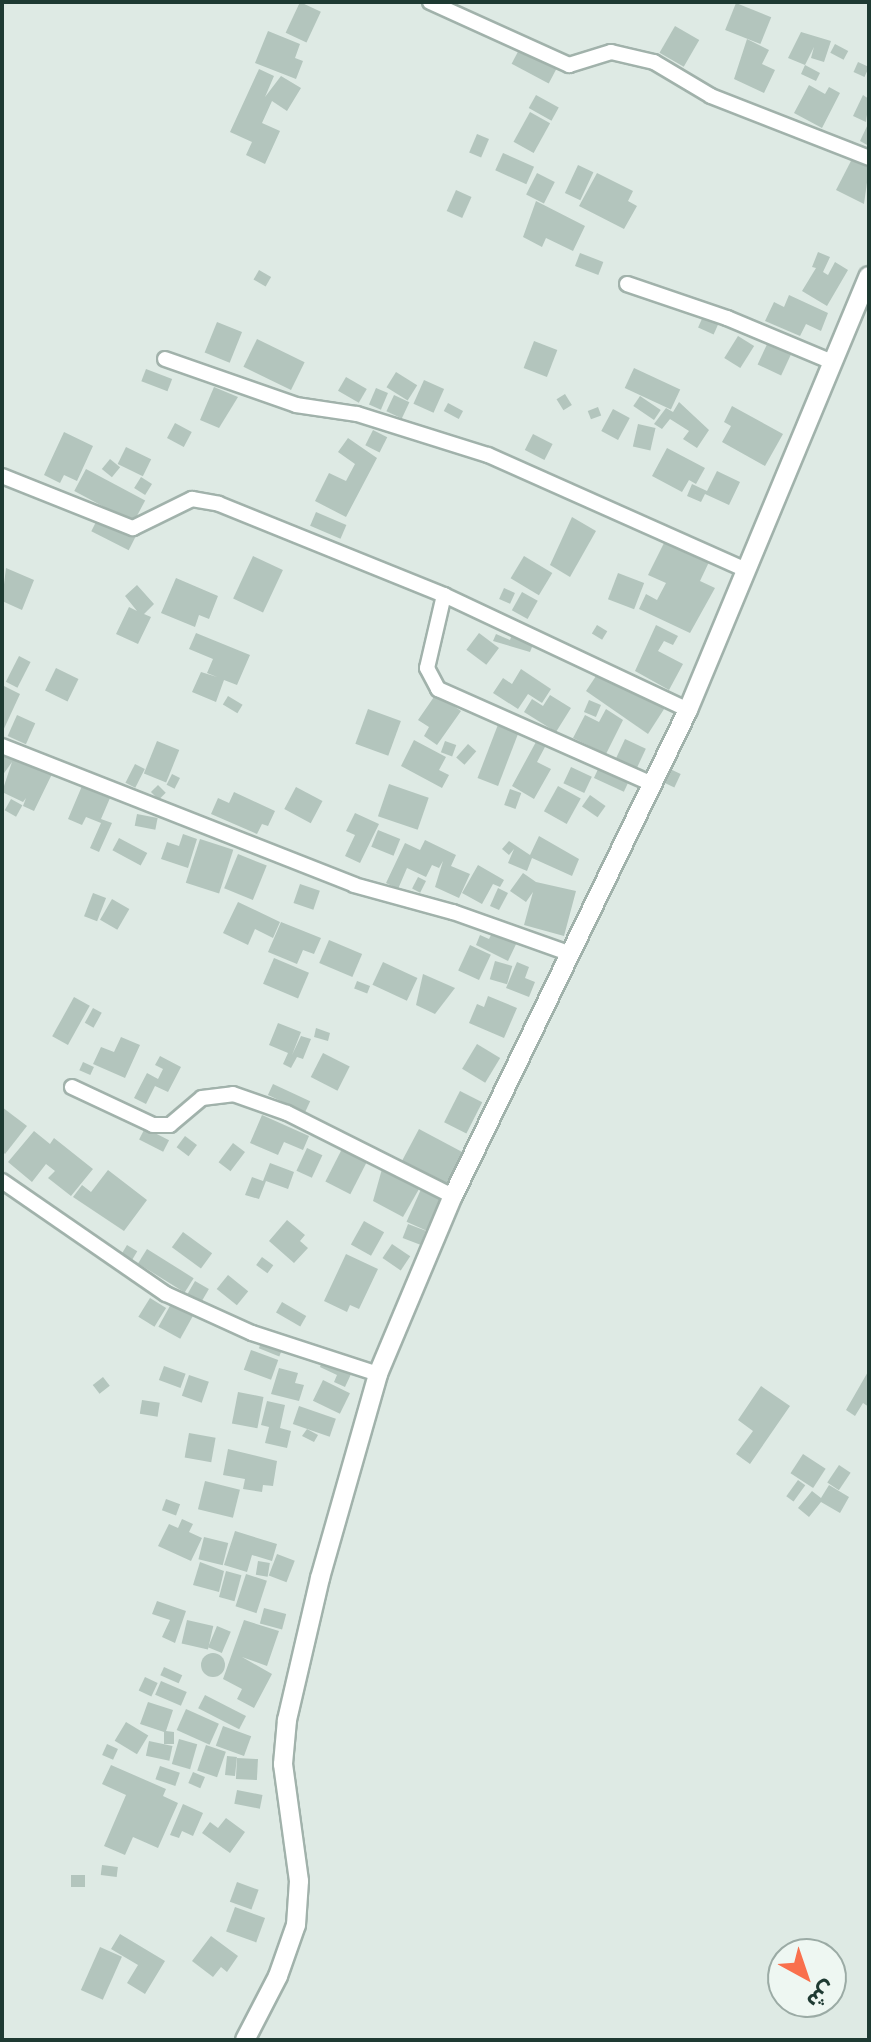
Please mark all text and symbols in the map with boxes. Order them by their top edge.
north arrow [767,1938,847,2018]
text: ش [802,1976,841,2014]

